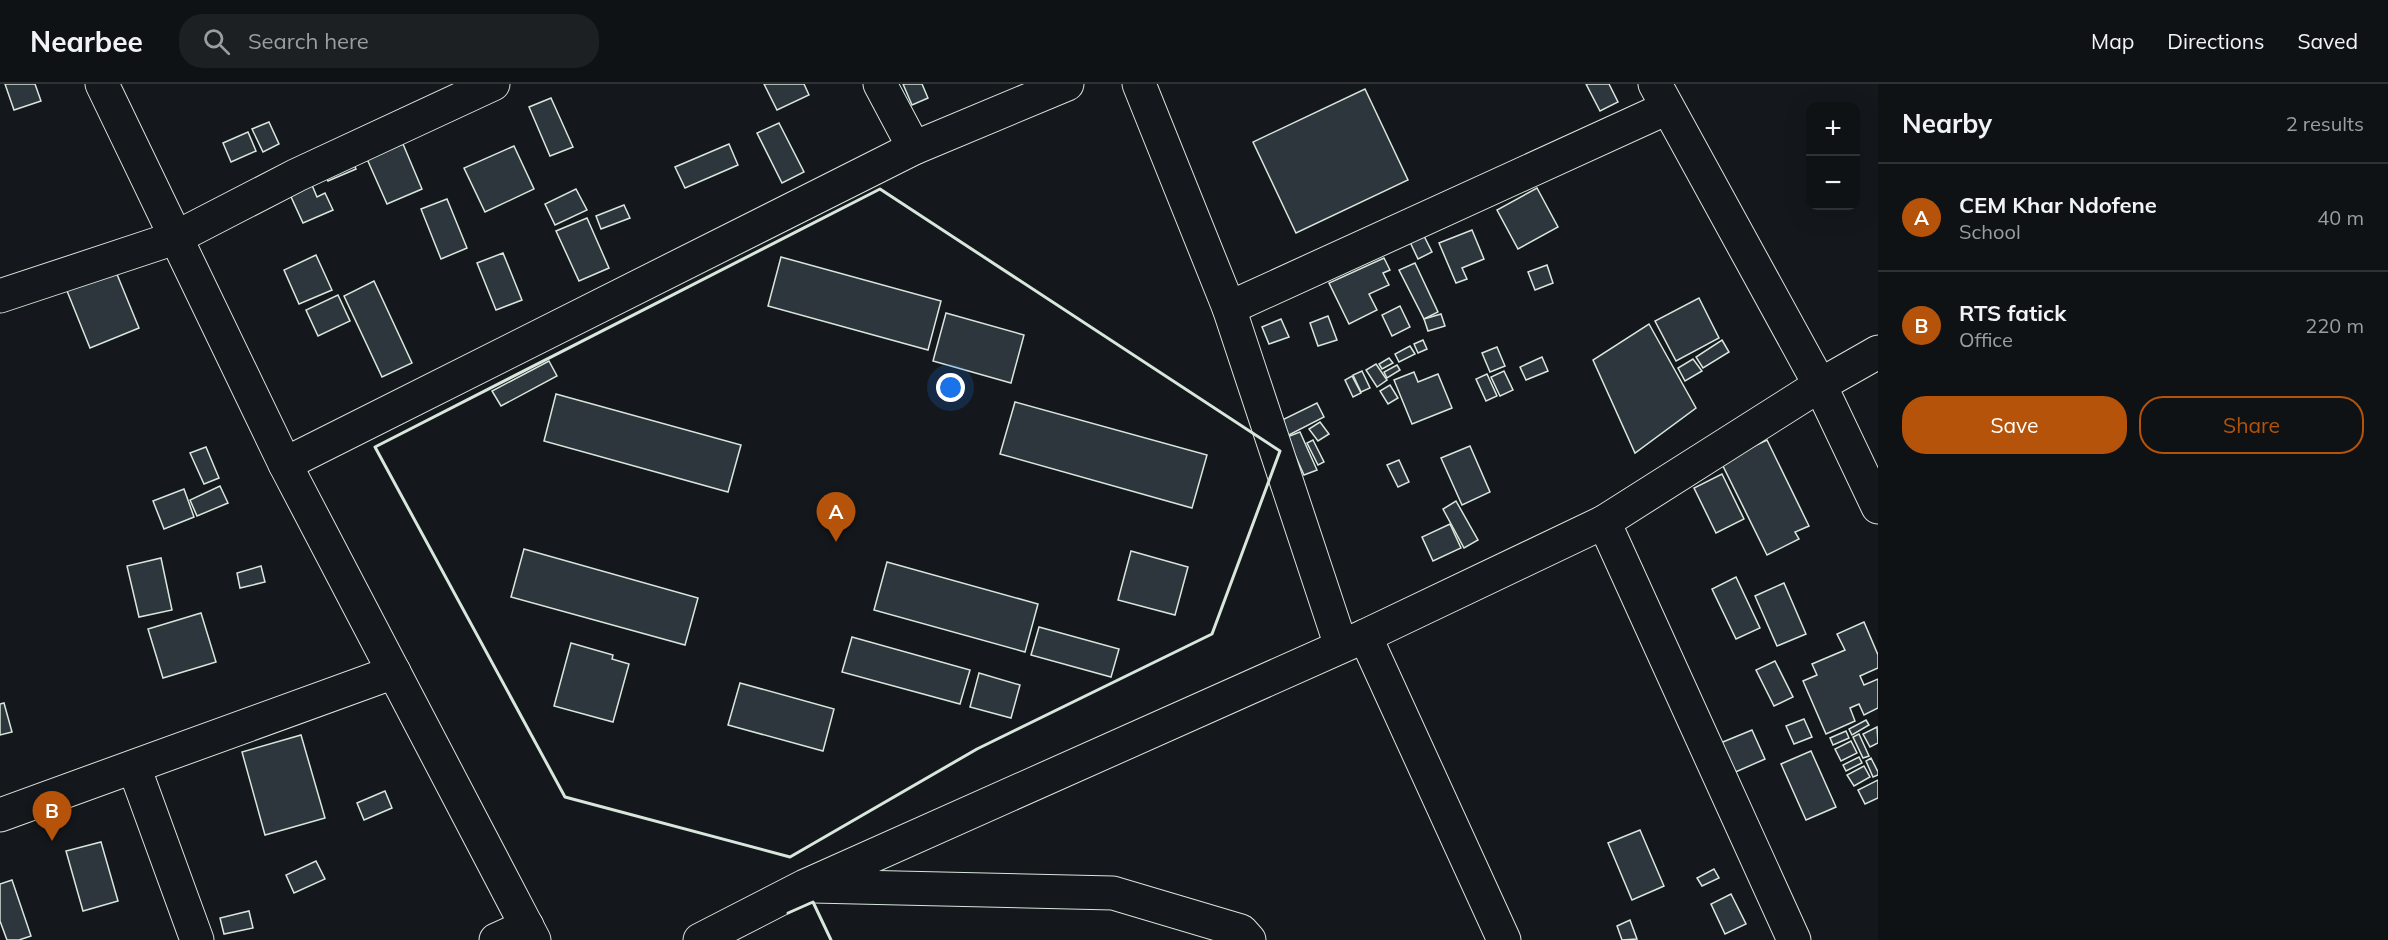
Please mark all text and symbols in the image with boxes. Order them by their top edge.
search box [179,14,599,68]
text: Nearbee [30,24,143,59]
icon: search [200,25,233,58]
text: Search here [248,27,369,55]
text: Map [2091,28,2134,54]
text: Directions [2167,28,2264,54]
text: Saved [2297,28,2358,54]
map controls [1806,102,1860,210]
button: + [1806,102,1860,156]
text: Nearby [1902,107,1992,140]
text: 2 results [2286,111,2364,136]
button: − [1806,156,1860,210]
text: CEM Khar Ndofene [1959,191,2157,219]
text: A [1914,205,1929,230]
text: 40 m [2317,205,2364,230]
text: School [1959,219,2021,244]
text: RTS fatick [1959,299,2066,327]
text: B [1915,313,1928,338]
text: 220 m [2305,313,2364,338]
text: Office [1959,327,2013,352]
your location [936,373,965,402]
button: Save [1902,396,2127,454]
button: Share [2139,396,2364,454]
pin: A [816,492,856,542]
pin: B [32,792,72,841]

